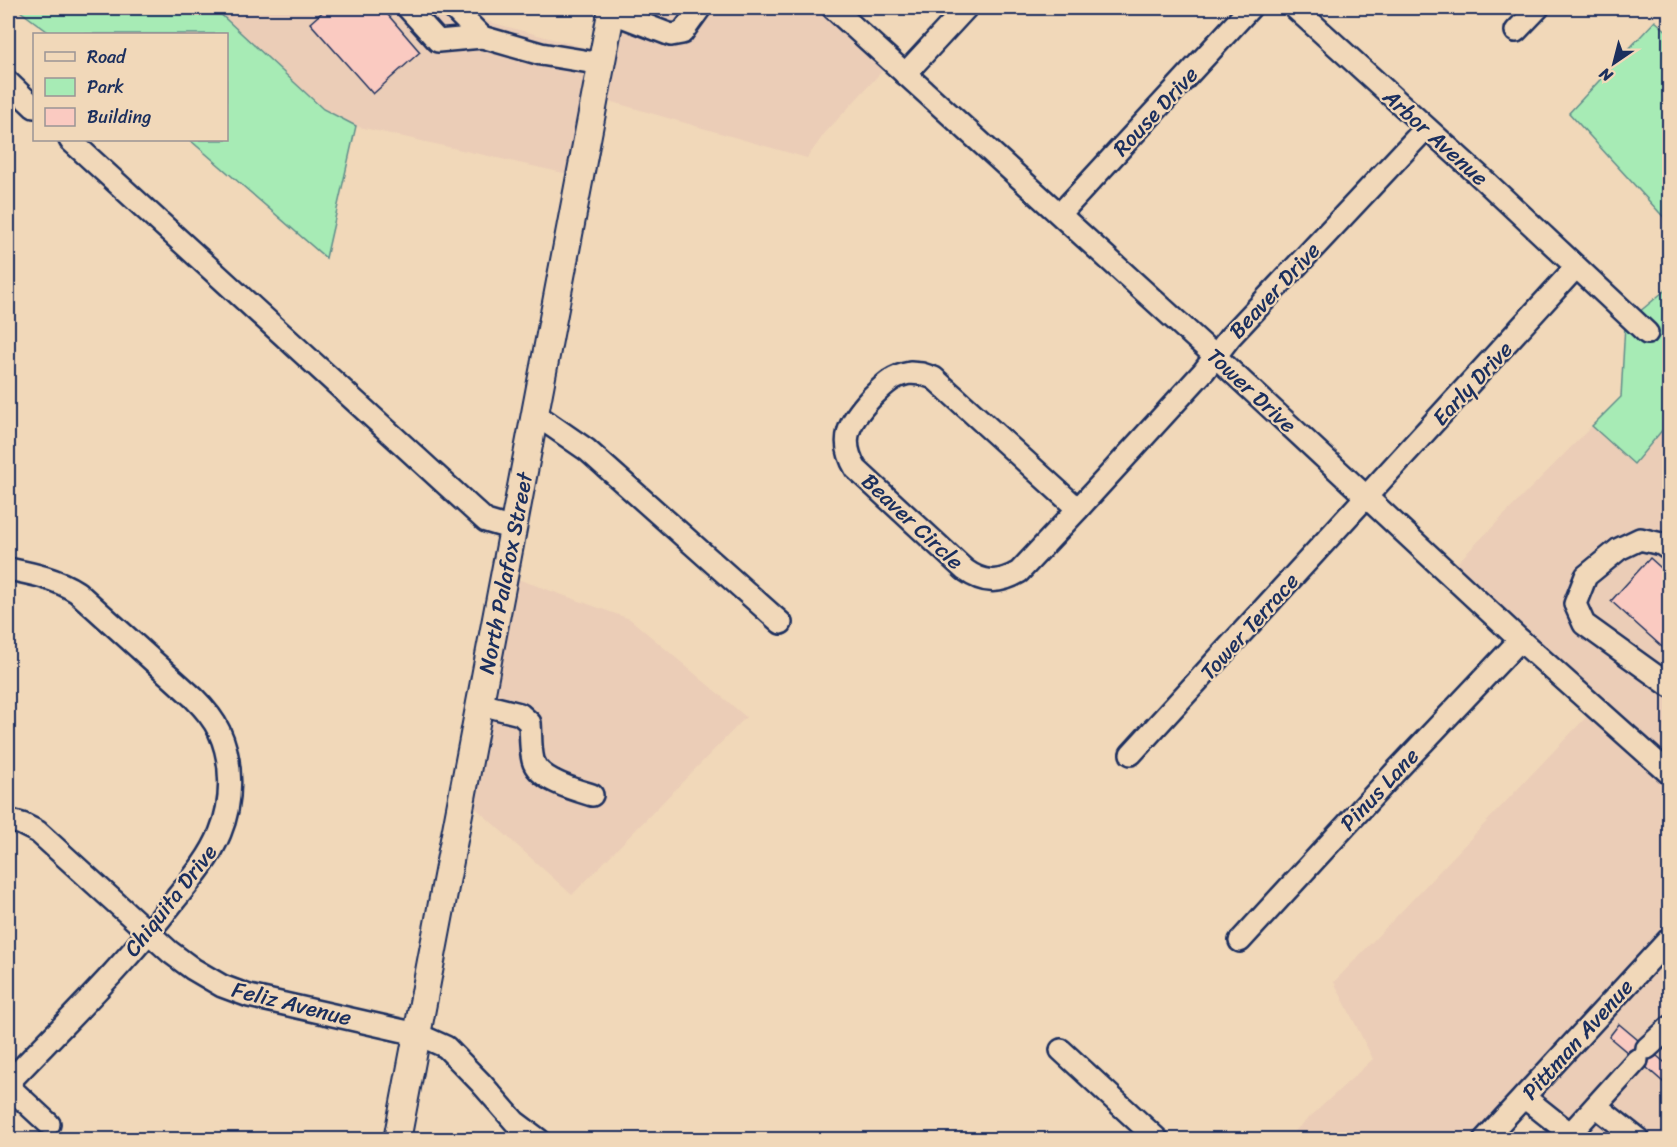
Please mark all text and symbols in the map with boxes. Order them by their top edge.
legend [33,33,228,141]
north arrow [1584,33,1644,93]
text: Road [87,41,127,73]
street label: Rouse Drive [1103,57,1208,166]
text: N [1592,59,1619,91]
text: Park [87,71,124,103]
street label: Arbor Avenue [1373,78,1498,196]
text: Building [87,101,151,133]
street label: Beaver Drive [1219,233,1330,348]
street label: Early Drive [1422,332,1523,435]
street label: Tower Drive [1197,338,1306,443]
street label: Beaver Circle [852,463,973,580]
street label: North Palafox Street [467,468,544,677]
street label: Tower Terrace [1190,563,1309,689]
street label: Pinus Lane [1330,738,1429,840]
street label: Chiquita Drive [114,835,227,965]
street label: Pittman Avenue [1512,969,1643,1109]
street label: Feliz Avenue [228,970,356,1037]

